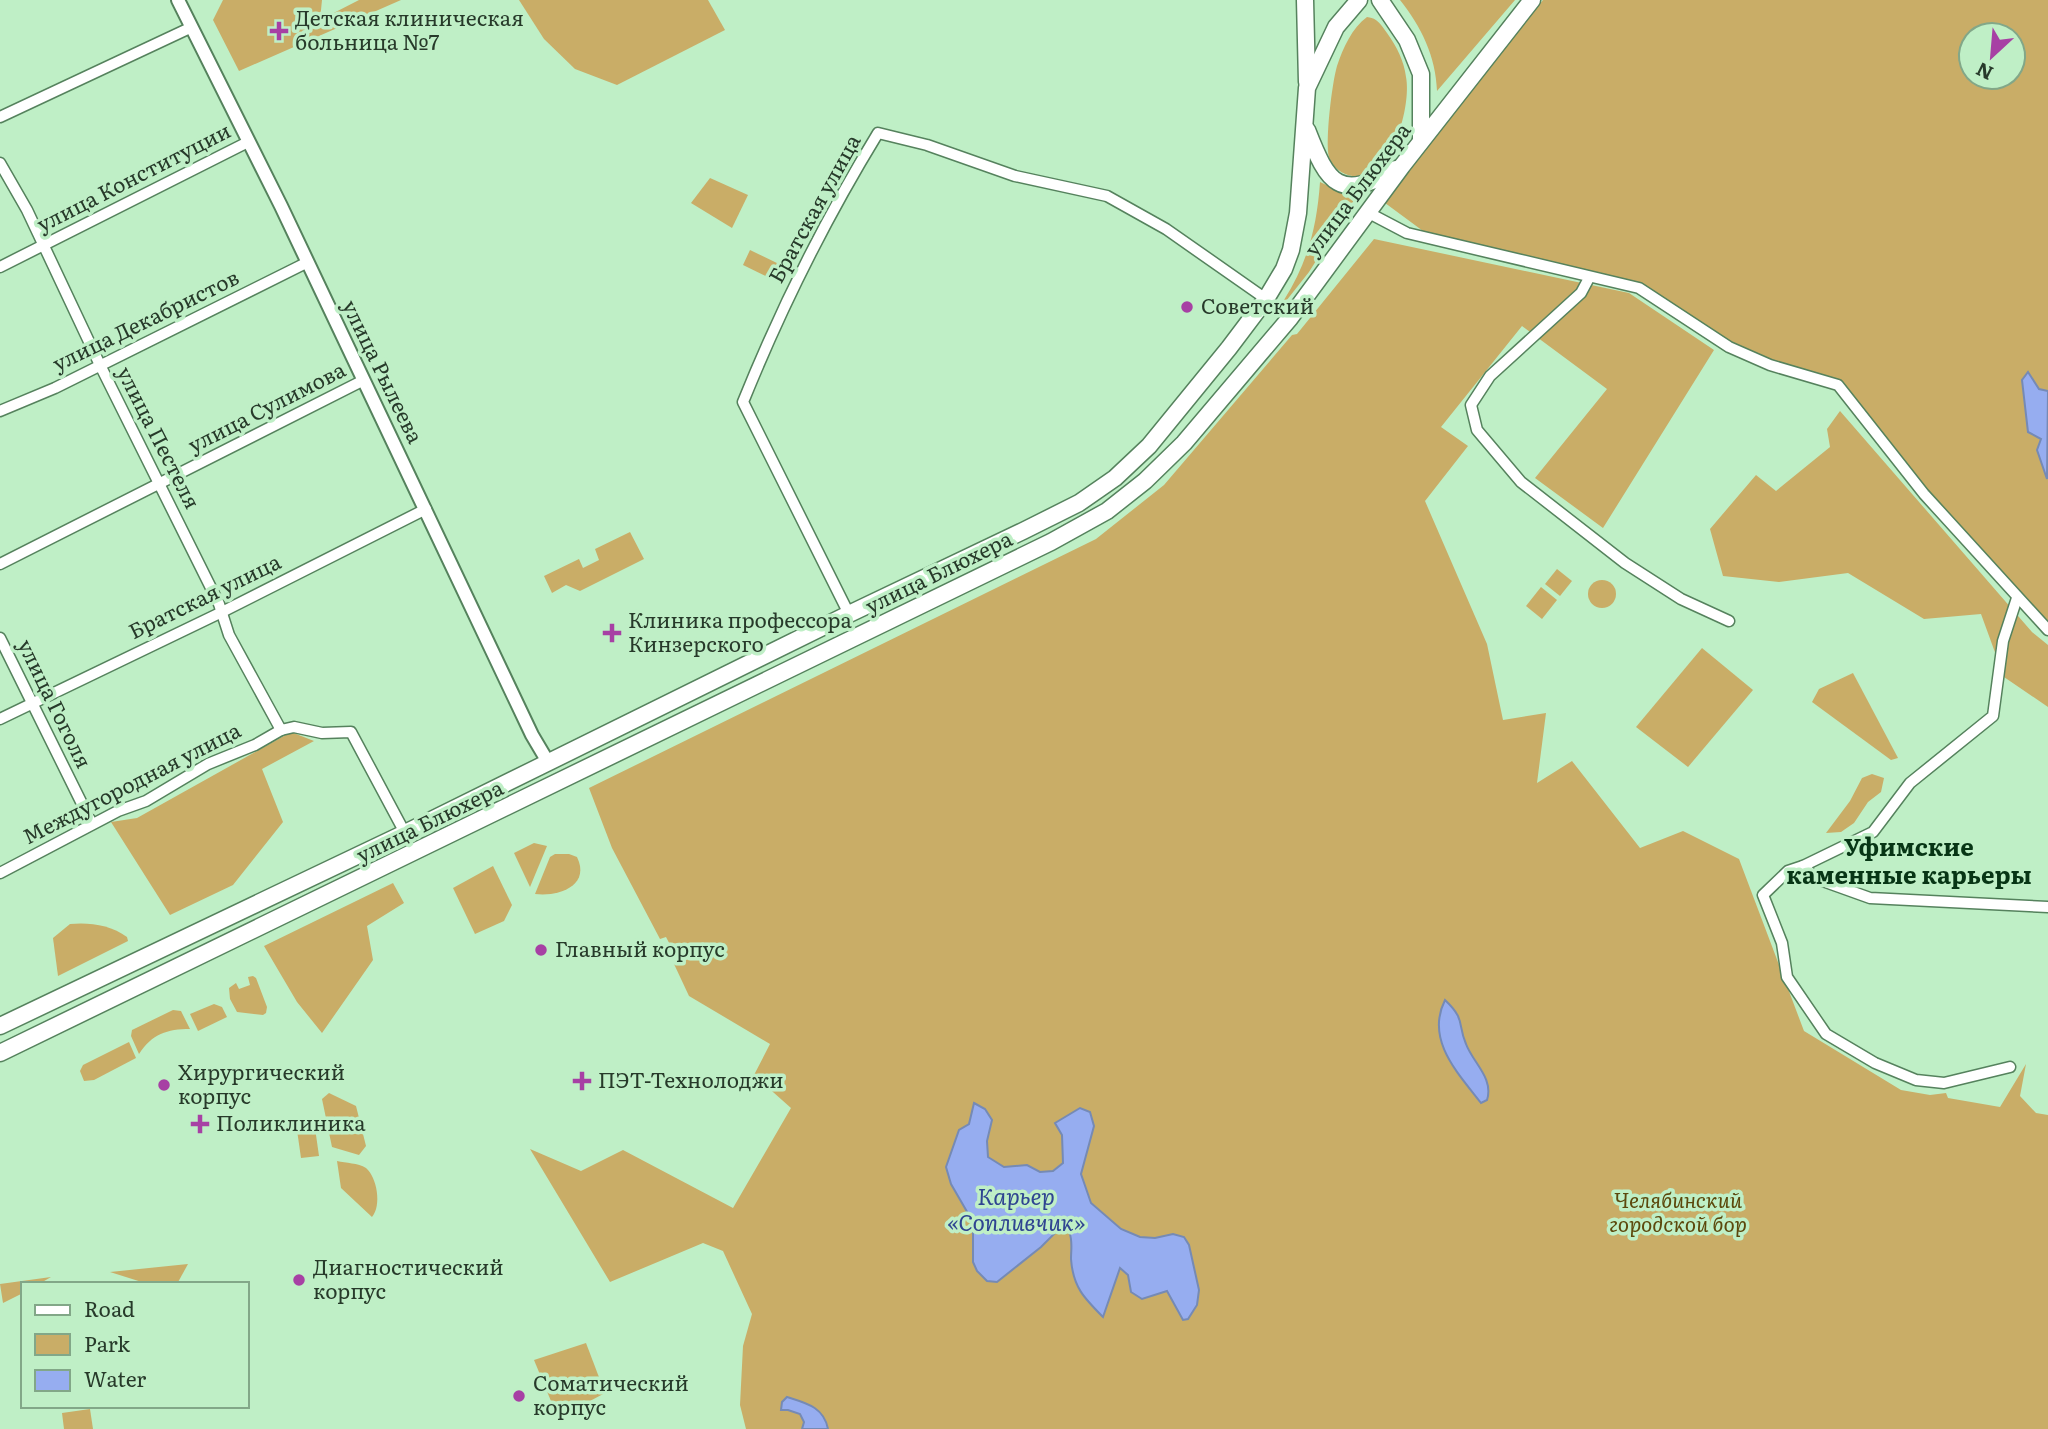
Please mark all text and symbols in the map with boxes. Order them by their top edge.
place label: Детская клиническая больница №7 [295,1,524,56]
marker: Детская клиническая больница №7 [269,21,289,41]
north arrow [1957,21,2027,91]
text: N [1971,56,1997,88]
street label: улица Конституции [30,113,235,238]
street label: улица Блюхера [1295,115,1417,262]
street label: Братская улица [759,127,867,288]
street label: улица Декабристов [46,260,244,377]
place label: Советский [1201,289,1314,320]
street label: улица Рылеева [336,294,433,449]
marker: Советский [1179,299,1195,315]
street label: улица Сулимова [182,352,351,459]
street label: улица Пестеля [111,360,210,514]
street label: улица Блюхера [859,521,1017,620]
street label: Братская улица [123,544,286,645]
place label: Клиника профессора Кинзерского [628,603,853,658]
marker: Клиника профессора Кинзерского [602,623,622,643]
street label: улица Гоголя [12,633,101,773]
street label: Междугородная улица [16,713,246,850]
street label: улица Блюхера [350,770,508,869]
district label: Уфимские каменные карьеры [1786,828,2032,891]
place label: Главный корпус [555,932,725,963]
marker: Главный корпус [533,942,549,958]
place label: Хирургический корпус [178,1055,345,1110]
place label: ПЭТ-Технолоджи [598,1063,784,1094]
marker: ПЭТ-Технолоджи [572,1071,592,1091]
marker: Хирургический корпус [156,1077,172,1093]
place label: Поликлиника [216,1106,366,1137]
marker: Поликлиника [190,1114,210,1134]
water label: Карьер «Сопливчик» [947,1178,1086,1238]
park label: Челябинский городской бор [1609,1183,1747,1238]
place label: Диагностический корпус [313,1250,504,1305]
marker: Диагностический корпус [291,1272,307,1288]
legend [21,1282,248,1408]
text: Road [84,1292,135,1323]
text: Park [84,1327,130,1358]
text: Water [84,1362,146,1393]
place label: Соматический корпус [533,1366,689,1421]
marker: Соматический корпус [511,1388,527,1404]

